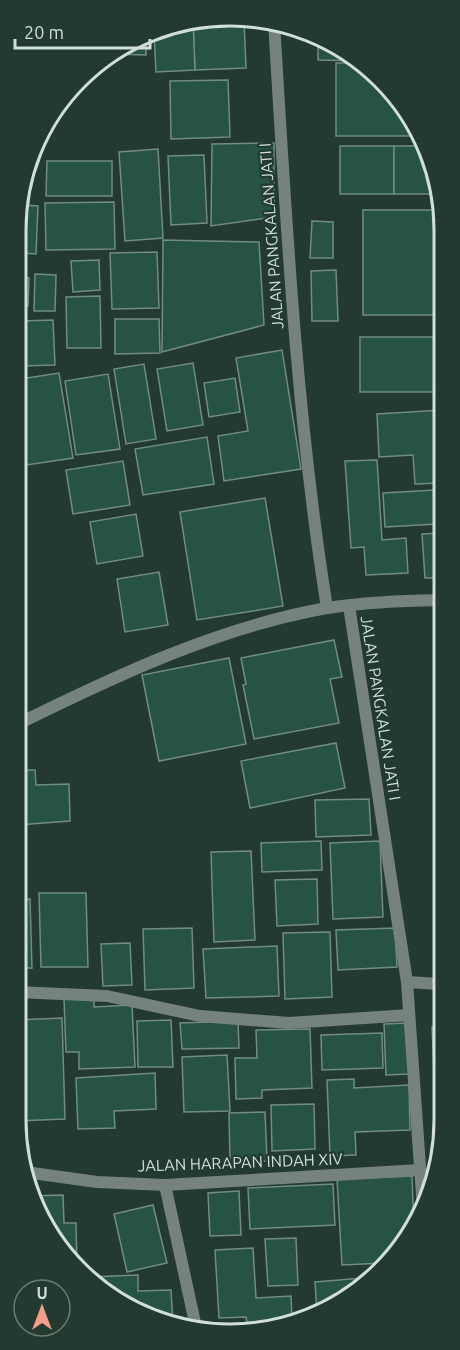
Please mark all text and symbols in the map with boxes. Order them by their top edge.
scale bar [15,12,150,50]
text: 20 m [24,22,64,42]
street label: JALAN PANGKALAN JATI I [256,142,286,330]
street label: JALAN PANGKALAN JATI I [358,614,404,802]
street label: JALAN HARAPAN INDAH XIV [137,1149,343,1175]
north arrow [12,1278,72,1338]
text: U [36,1284,48,1302]

